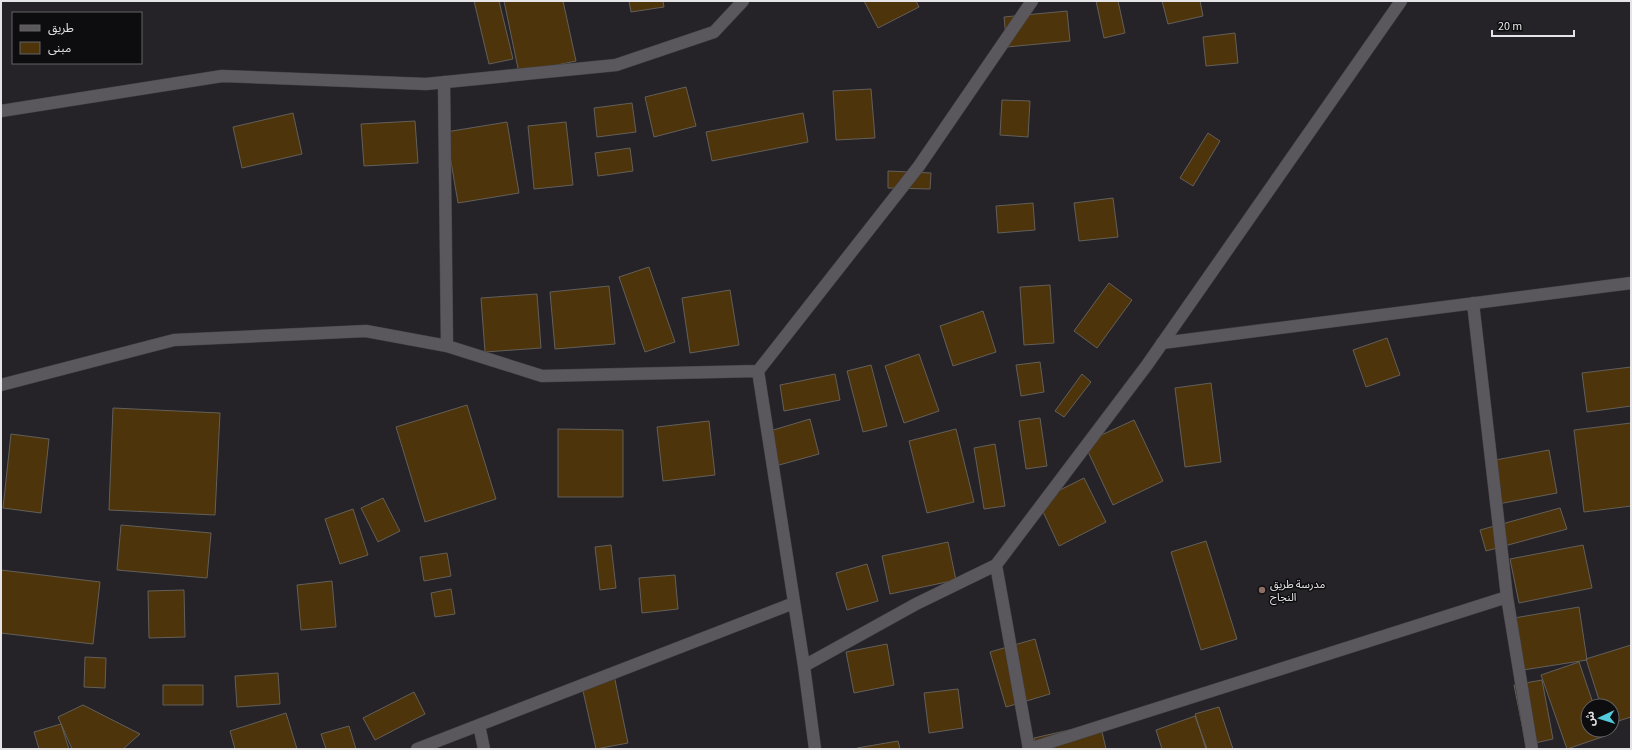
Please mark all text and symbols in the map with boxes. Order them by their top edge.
legend [12,12,142,64]
scale bar [1492,12,1574,38]
text: 20 m [1498,18,1522,35]
text: طريق [48,20,74,37]
text: مبنى [48,40,71,57]
place label: مدرسة طريق النجاح [1270,577,1325,605]
marker: مدرسة طريق النجاح [1257,585,1267,595]
north arrow [1580,698,1620,738]
text: ش [1583,711,1599,727]

